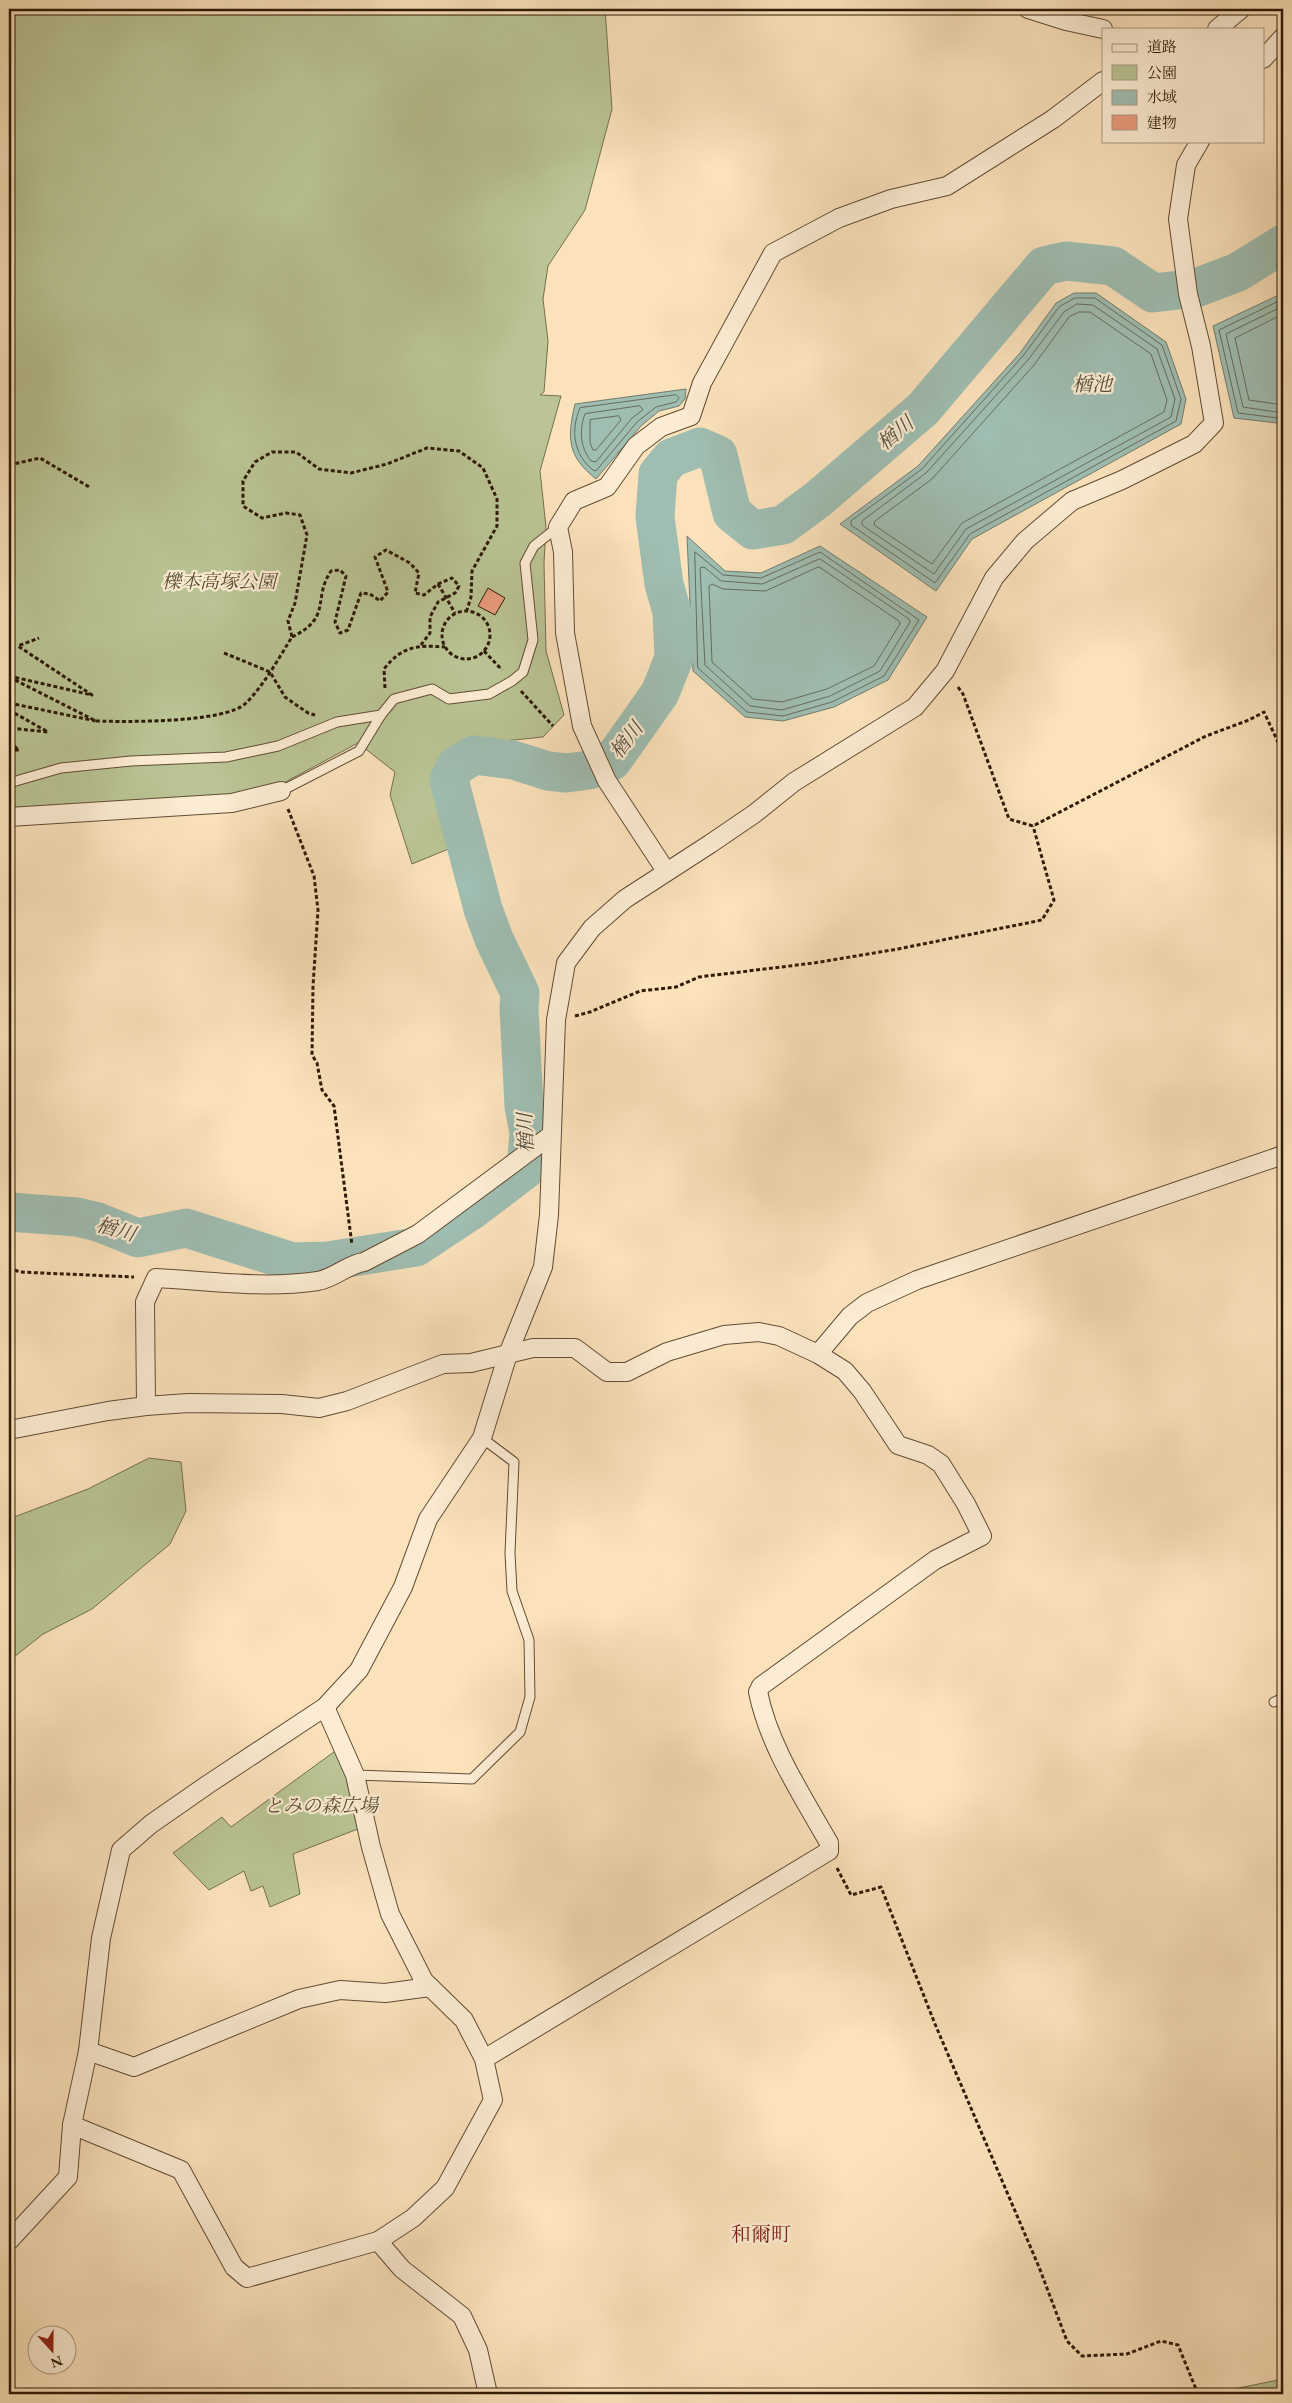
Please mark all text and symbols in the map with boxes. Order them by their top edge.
legend [1102,28,1264,142]
text: 道路 [1147,37,1177,56]
text: 公園 [1147,63,1177,82]
text: 水域 [1147,87,1177,106]
text: 建物 [1147,113,1177,132]
water label: 楢池 [1072,371,1114,397]
water label: 楢川 [871,409,920,456]
park label: 櫟本高塚公園 [162,569,279,594]
water label: 楢川 [603,715,650,764]
water label: 楢川 [511,1111,539,1153]
water label: 楢川 [93,1211,141,1248]
park label: とみの森広場 [264,1793,380,1818]
district label: 和爾町 [731,2221,791,2247]
north arrow [28,2326,78,2376]
text: N [48,2352,65,2373]

